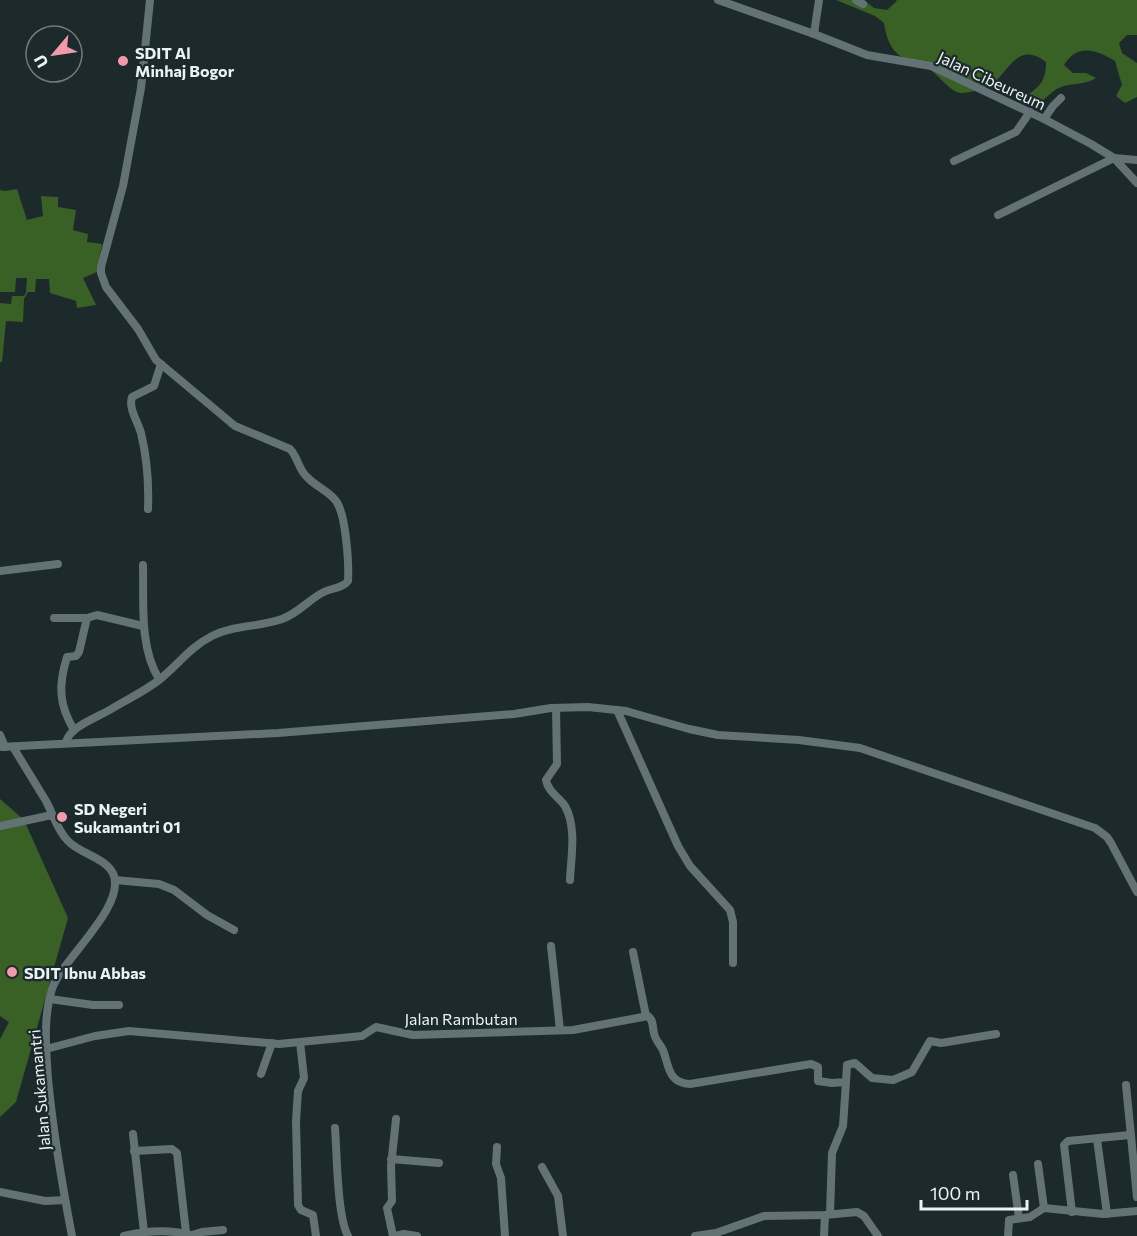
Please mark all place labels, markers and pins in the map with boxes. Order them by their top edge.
place label: SDIT Al Minhaj Bogor [135,43,235,80]
marker: SDIT Al Minhaj Bogor [116,54,130,68]
place label: SD Negeri Sukamantri 01 [74,799,181,836]
marker: SD Negeri Sukamantri 01 [55,810,69,824]
place label: SDIT Ibnu Abbas [24,963,146,982]
marker: SDIT Ibnu Abbas [5,965,19,979]

